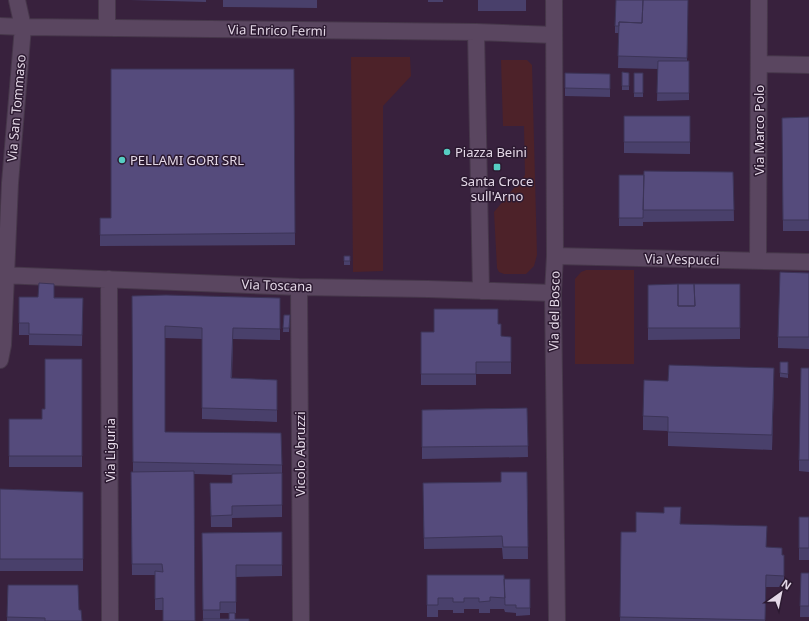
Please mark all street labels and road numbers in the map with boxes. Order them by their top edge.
street label: Via Enrico Fermi [228,20,326,40]
street label: Via San Tommaso [2,54,30,162]
street label: Via Marco Polo [750,85,768,175]
street label: Via Vespucci [644,249,720,269]
street label: Via del Bosco [544,270,564,351]
street label: Via Toscana [241,275,313,295]
street label: Vicolo Abruzzi [291,411,309,497]
street label: Via Liguria [101,418,119,482]

